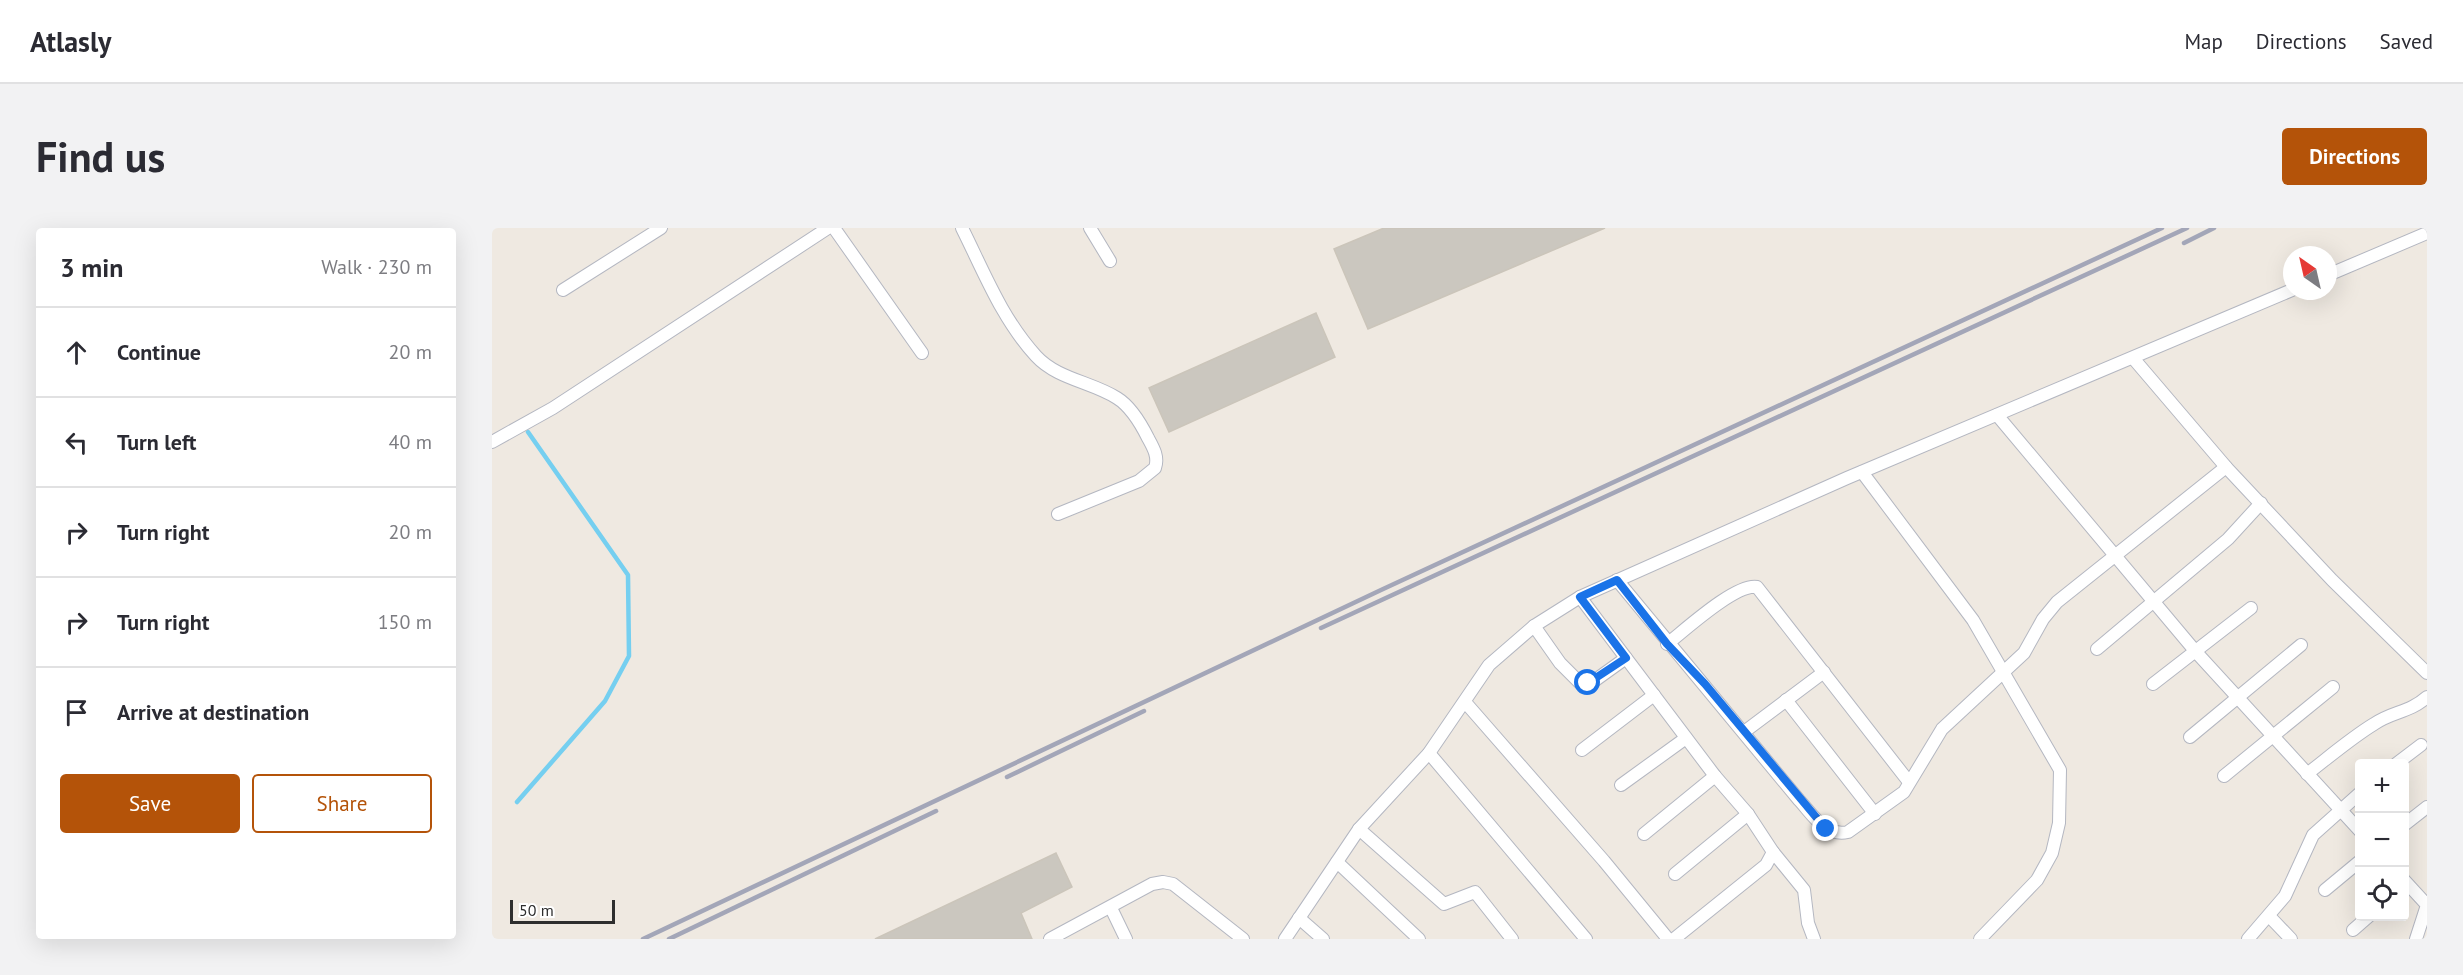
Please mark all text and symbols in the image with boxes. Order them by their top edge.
text: Atlasly [30,23,112,60]
text: Map [2184,28,2223,55]
text: Directions [2256,28,2347,55]
text: Saved [2380,28,2433,55]
button: Directions [2282,128,2427,185]
text: Find us [36,129,165,184]
north arrow [2283,246,2337,300]
text: 3 min [60,251,123,284]
text: Walk · 230 m [321,254,432,280]
icon: ahead [60,336,93,369]
text: Continue [117,338,201,366]
text: 20 m [389,339,432,365]
icon: left [60,426,93,459]
text: Turn left [117,428,197,456]
text: 40 m [389,429,432,455]
icon: right [60,516,93,549]
text: Turn right [117,518,209,546]
text: 20 m [389,519,432,545]
icon: right [60,606,93,639]
text: Turn right [117,608,209,636]
text: 150 m [378,609,432,635]
route start [1574,669,1600,695]
icon: arrive [60,696,93,729]
text: Arrive at destination [117,698,309,726]
map controls [2355,759,2409,921]
button: + [2355,759,2409,813]
button: Save [60,774,240,833]
button: Share [252,774,432,833]
button: − [2355,813,2409,867]
route end [1812,815,1838,841]
button: locate [2355,867,2409,921]
scale bar [510,897,615,924]
text: 50 m [519,900,554,920]

